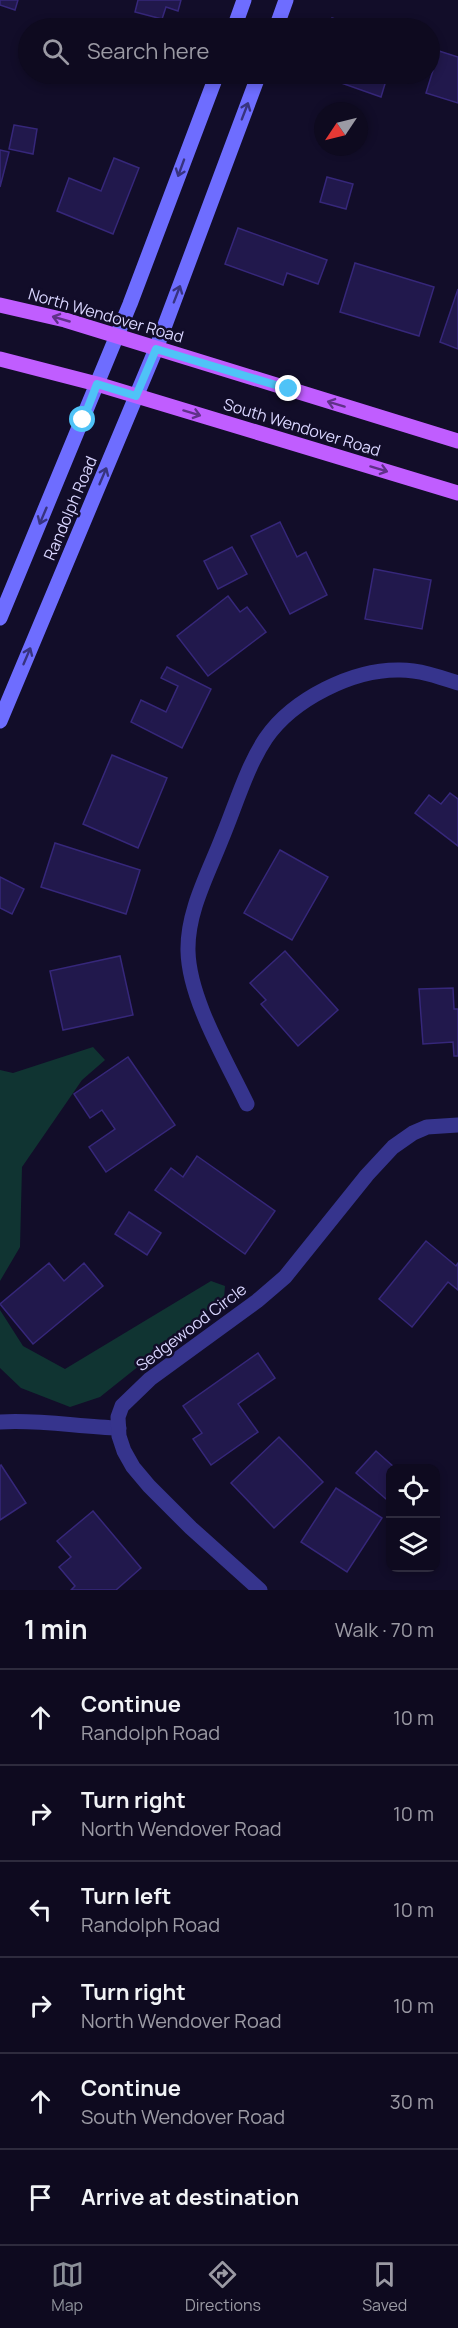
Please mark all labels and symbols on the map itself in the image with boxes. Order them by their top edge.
one-way arrow [240,102,251,121]
north arrow [314,102,368,156]
one-way arrow [175,158,186,176]
street label: North Wendover Road [26,282,186,348]
one-way arrow [173,285,184,304]
one-way arrow [52,313,71,324]
route end [275,375,301,401]
street label: South Wendover Road [221,393,383,461]
one-way arrow [327,398,346,409]
route start [69,406,95,432]
one-way arrow [182,408,201,419]
street label: Randolph Road [38,453,102,563]
one-way arrow [369,464,388,475]
one-way arrow [97,467,109,485]
one-way arrow [37,506,48,524]
one-way arrow [22,647,33,665]
street label: Sedgewood Circle [131,1278,251,1376]

